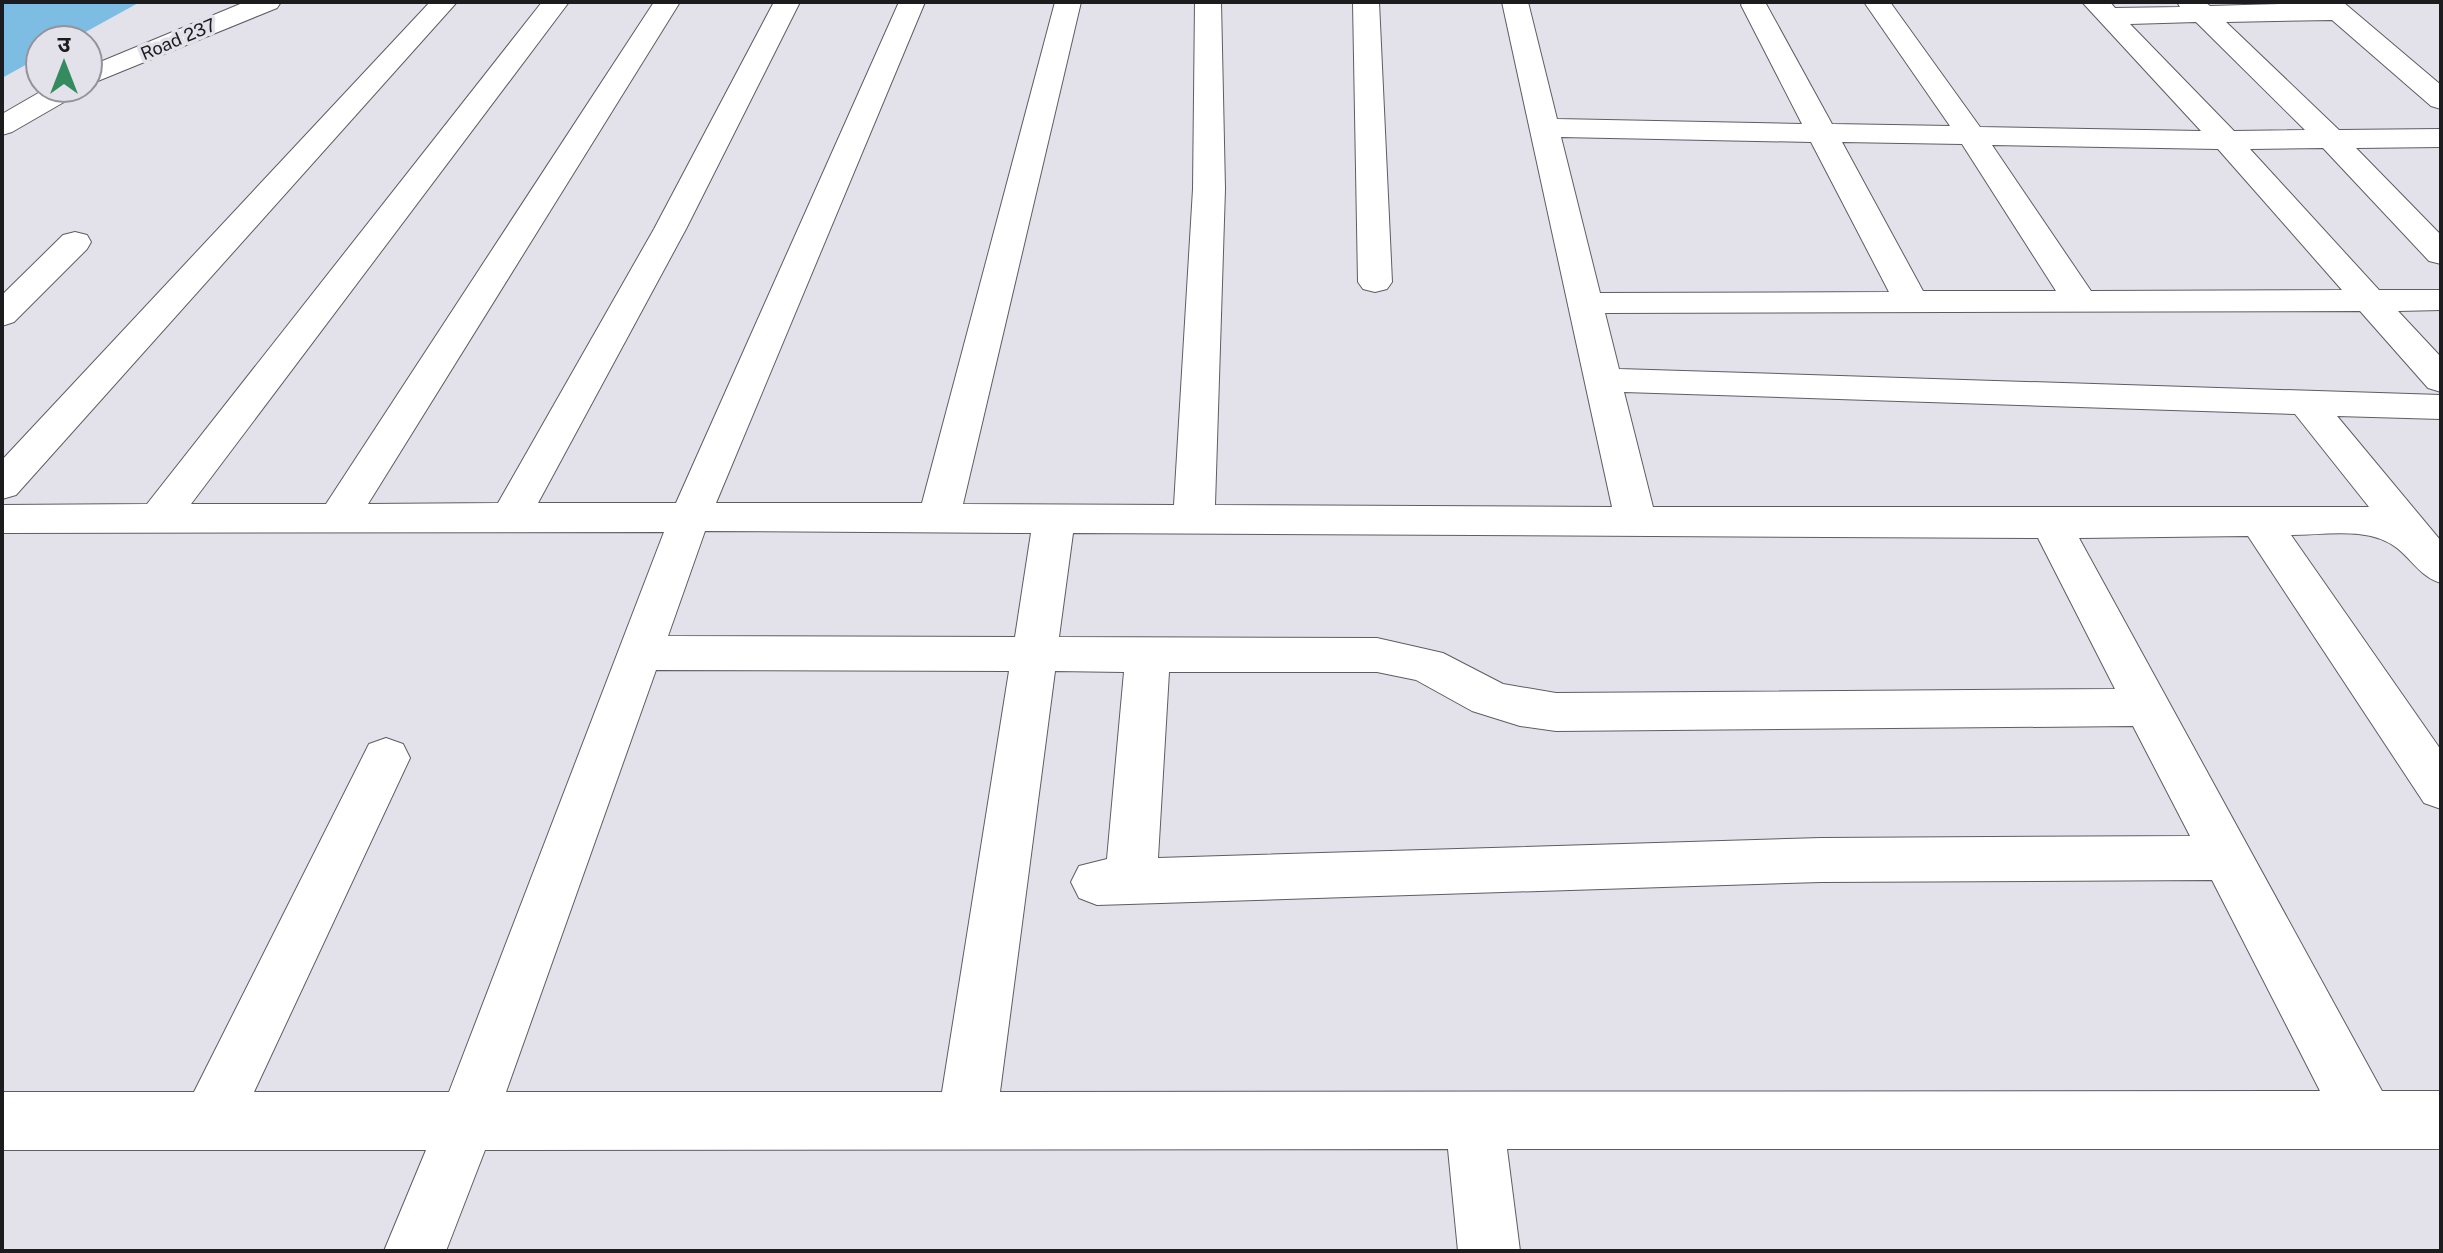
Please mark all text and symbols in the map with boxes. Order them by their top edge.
street label: Road 237 [137,14,219,64]
north arrow [24,24,104,104]
text: उ [58,31,72,57]

